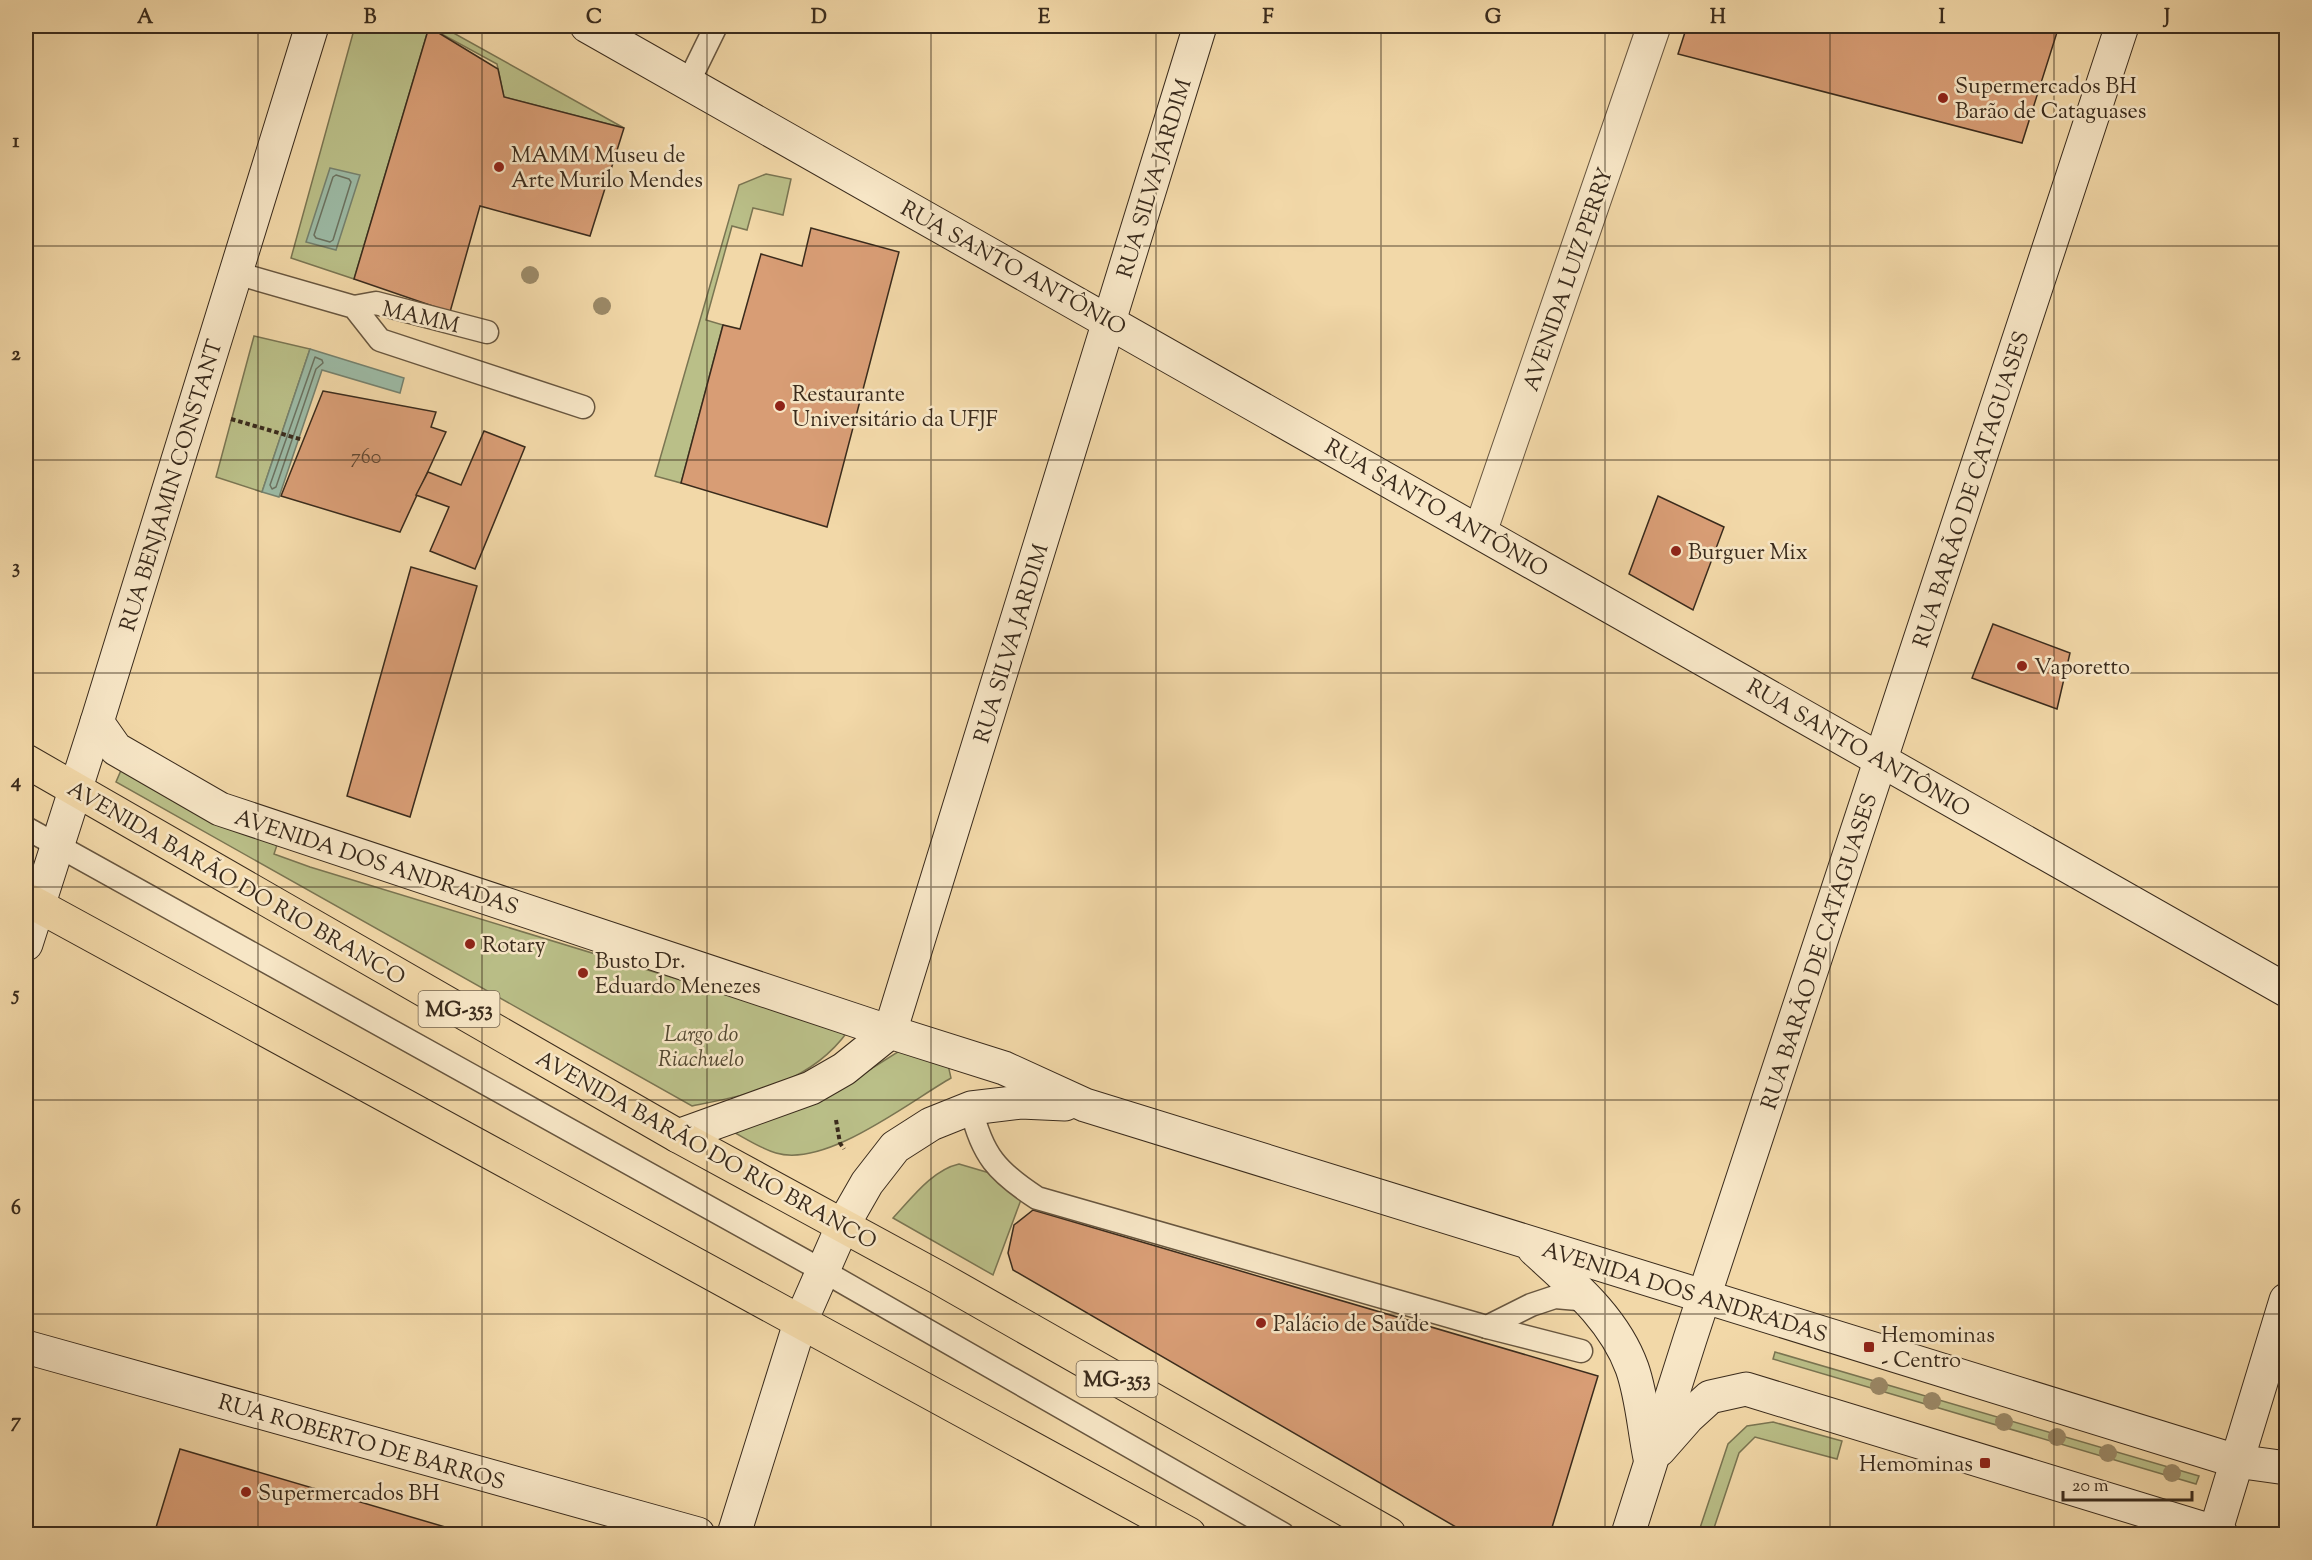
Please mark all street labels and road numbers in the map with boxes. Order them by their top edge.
street label: RUA SILVA JARDIM [1110,75,1201,282]
street label: AVENIDA LUIZ PERRY [1517,164,1623,396]
street label: RUA SANTO ANTÔNIO [894,193,1132,345]
street label: MAMM [378,295,462,343]
street label: RUA BARÃO DE CATAGUASES [1906,327,2039,652]
street label: RUA BENJAMIN CONSTANT [113,336,233,636]
street label: RUA SANTO ANTÔNIO [1318,432,1554,587]
street label: RUA SILVA JARDIM [967,540,1058,747]
street label: RUA SANTO ANTÔNIO [1740,672,1976,827]
street label: AVENIDA BARÃO DO RIO BRANCO [61,773,411,995]
street label: RUA BARÃO DE CATAGUASES [1754,789,1887,1114]
street label: AVENIDA DOS ANDRADAS [230,803,522,925]
road number: MG-353 [418,991,500,1027]
street label: AVENIDA BARÃO DO RIO BRANCO [529,1043,882,1259]
street label: AVENIDA DOS ANDRADAS [1537,1235,1831,1353]
road number: MG-353 [1076,1361,1158,1397]
street label: RUA ROBERTO DE BARROS [214,1388,508,1500]

